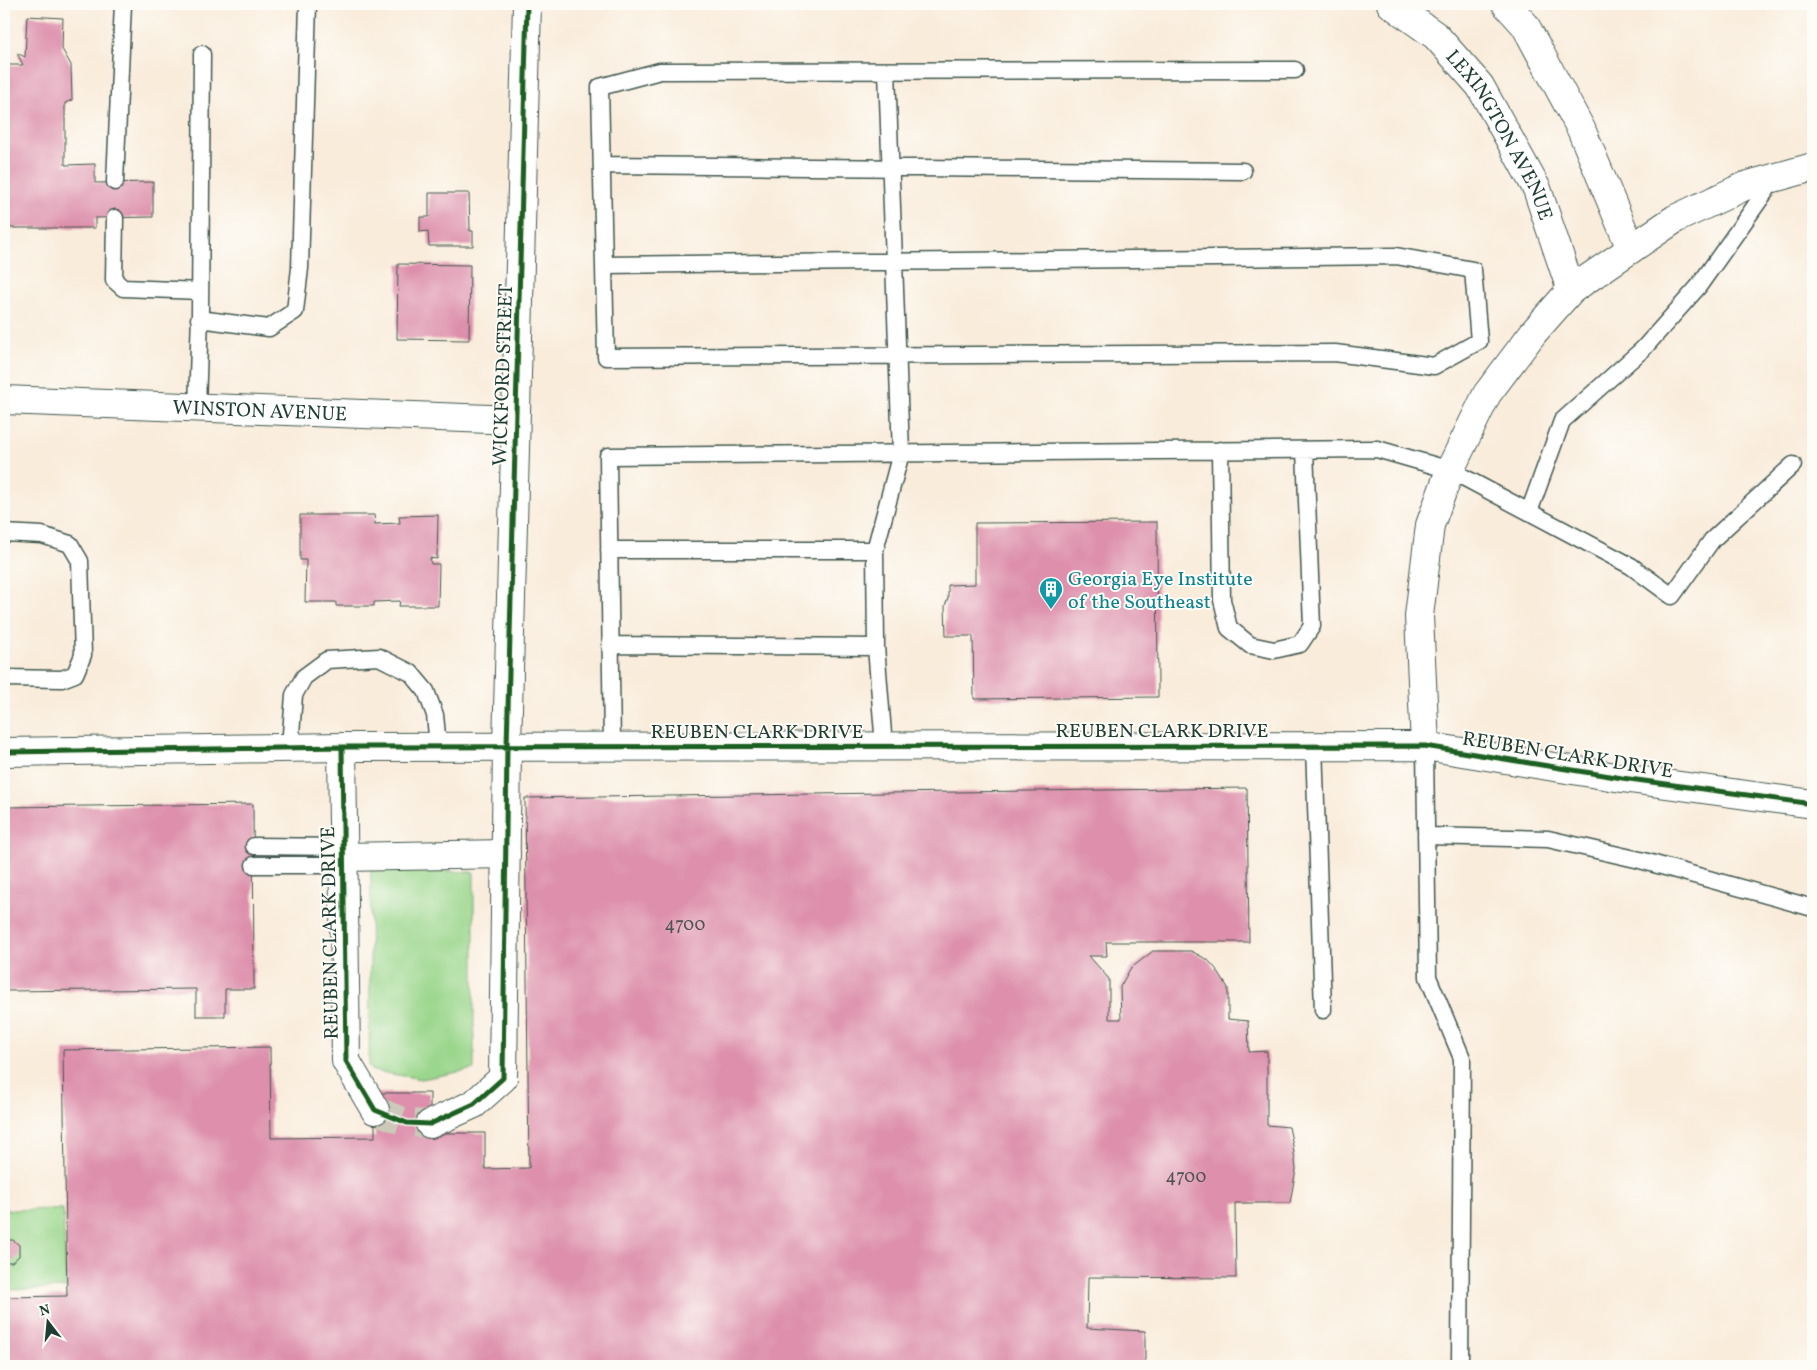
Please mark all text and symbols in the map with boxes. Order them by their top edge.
street label: LEXINGTON AVENUE [1438,44,1559,224]
street label: WICKFORD STREET [487,283,521,467]
street label: WINSTON AVENUE [172,395,347,429]
place label: Georgia Eye Institute of the Southeast [1068,566,1253,617]
building icon: Georgia Eye Institute of the Southeast [1038,576,1064,610]
street label: REUBEN CLARK DRIVE [1055,718,1269,746]
street label: REUBEN CLARK DRIVE [650,719,864,747]
street label: REUBEN CLARK DRIVE [1460,725,1675,786]
street label: REUBEN CLARK DRIVE [315,826,347,1040]
house number: 4700 [665,913,706,938]
house number: 4700 [1166,1165,1207,1190]
north arrow [22,1298,72,1348]
text: N [37,1300,52,1321]

